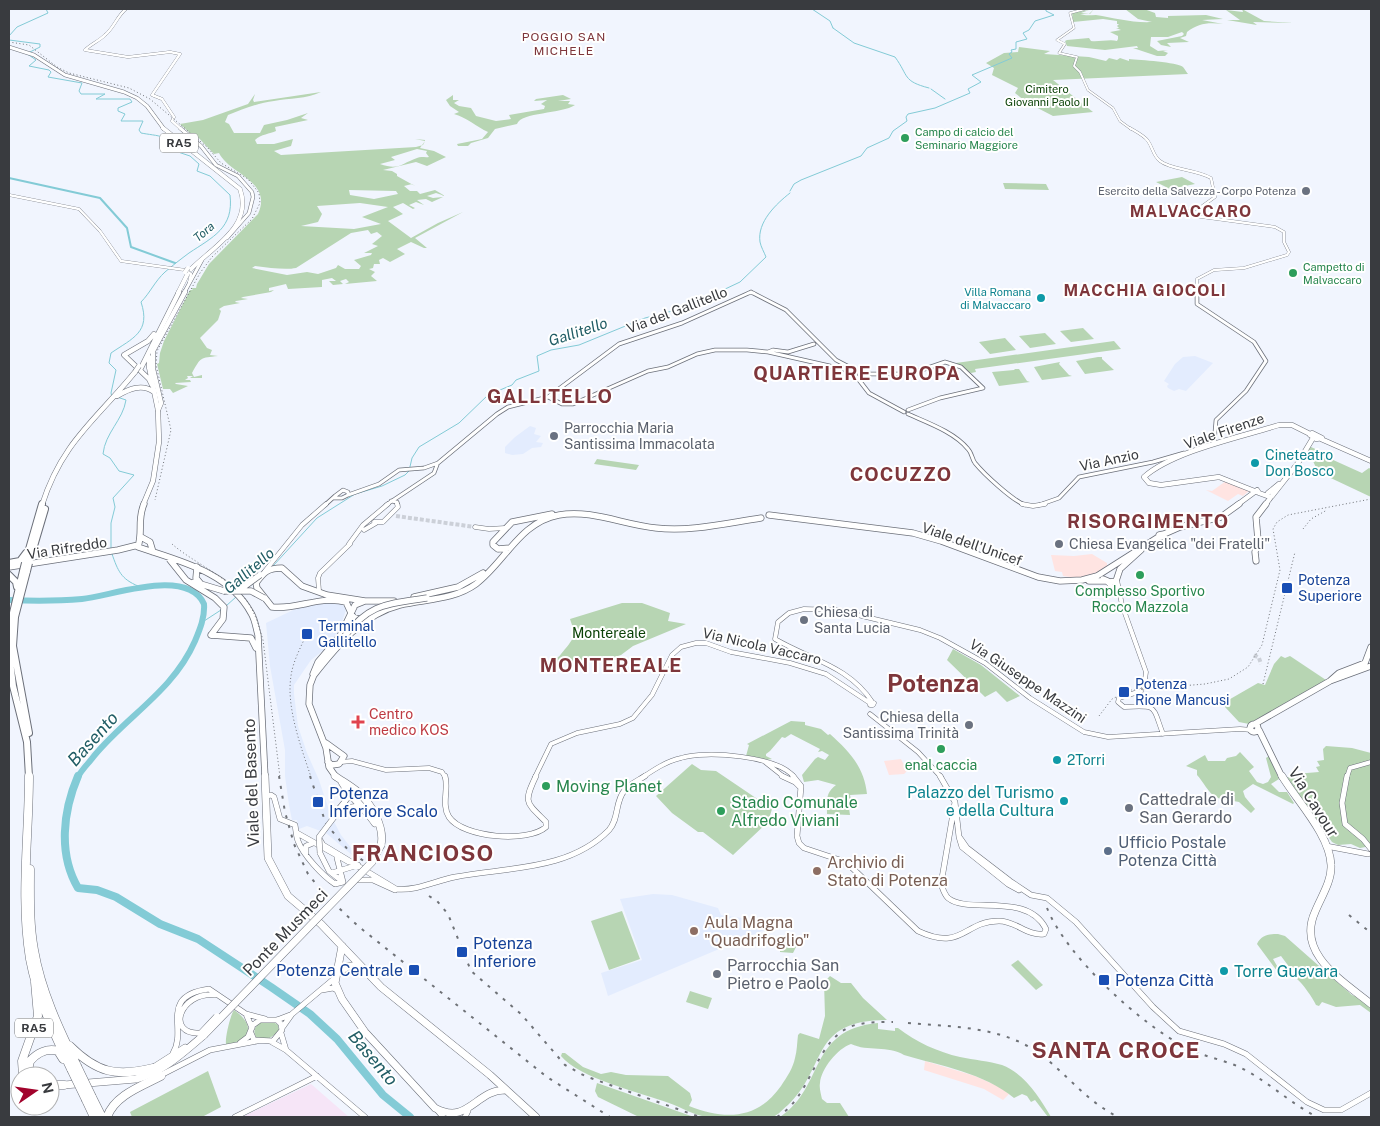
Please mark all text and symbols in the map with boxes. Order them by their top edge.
district label: POGGIO SAN MICHELE [522,30,606,58]
park label: Cimitero Giovanni Paolo II [1005,83,1089,108]
place label: Campo di calcio del Seminario Maggiore [915,126,1018,151]
marker: Campo di calcio del Seminario Maggiore [899,132,911,144]
road number: RA5 [160,134,198,152]
place label: Esercito della Salvezza - Corpo Potenza [1098,185,1296,197]
marker: Esercito della Salvezza - Corpo Potenza [1300,185,1312,197]
district label: MALVACCARO [1130,202,1252,221]
water label: Tora [191,219,217,245]
place label: Campetto di Malvaccaro [1303,261,1365,286]
marker: Campetto di Malvaccaro [1287,267,1299,279]
district label: MACCHIA GIOCOLI [1063,281,1227,300]
street label: Via del Gallitello [624,283,730,337]
place label: Villa Romana di Malvaccaro [960,286,1031,311]
marker: Villa Romana di Malvaccaro [1035,292,1047,304]
water label: Gallitello [546,314,609,349]
district label: QUARTIERE EUROPA [753,362,961,384]
district label: GALLITELLO [487,385,613,407]
street label: Viale Firenze [1182,410,1266,452]
place label: Parrocchia Maria Santissima Immacolata [564,420,715,452]
marker: Parrocchia Maria Santissima Immacolata [548,430,560,442]
street label: Via Anzio [1078,446,1140,474]
place label: Cineteatro Don Bosco [1265,447,1334,479]
marker: Cineteatro Don Bosco [1249,457,1261,469]
district label: COCUZZO [850,463,952,485]
district label: RISORGIMENTO [1067,510,1229,532]
street label: Viale dell'Unicef [920,519,1025,569]
street label: Via Rifreddo [26,534,108,562]
place label: Chiesa Evangelica "dei Fratelli" [1069,536,1270,552]
marker: Chiesa Evangelica "dei Fratelli" [1053,538,1065,550]
water label: Gallitello [220,544,277,597]
marker: Complesso Sportivo Rocco Mazzola [1134,569,1146,581]
place label: Potenza Superiore [1298,572,1362,604]
marker: Potenza Superiore [1280,581,1294,595]
place label: Complesso Sportivo Rocco Mazzola [1075,583,1205,615]
place label: Chiesa di Santa Lucia [814,604,890,636]
marker: Chiesa di Santa Lucia [798,614,810,626]
place label: Terminal Gallitello [318,618,377,650]
park label: Montereale [572,625,646,641]
street label: Via Nicola Vaccaro [701,625,823,667]
marker: Terminal Gallitello [300,627,314,641]
street label: Via Giuseppe Mazzini [966,636,1090,726]
district label: MONTEREALE [540,654,682,676]
district label: Potenza [887,669,979,697]
place label: Potenza Rione Mancusi [1135,676,1230,708]
marker: Potenza Rione Mancusi [1117,685,1131,699]
place label: Centro medico KOS [369,706,449,738]
water label: Basento [63,707,123,770]
place label: Chiesa della Santissima Trinità [843,709,959,741]
marker: Centro medico KOS [351,715,365,729]
street label: Viale del Basento [240,718,263,848]
marker: Chiesa della Santissima Trinità [963,719,975,731]
marker: enal caccia [935,743,947,755]
place label: 2Torri [1067,752,1105,768]
marker: 2Torri [1051,754,1063,766]
place label: enal caccia [905,757,977,773]
street label: Via Cavour [1284,764,1343,841]
place label: Moving Planet [556,777,662,796]
marker: Moving Planet [540,780,552,792]
place label: Palazzo del Turismo e della Cultura [907,783,1054,820]
place label: Potenza Inferiore Scalo [329,784,438,821]
place label: Cattedrale di San Gerardo [1139,790,1234,827]
place label: Stadio Comunale Alfredo Viviani [731,793,858,830]
marker: Potenza Inferiore Scalo [311,795,325,809]
marker: Palazzo del Turismo e della Cultura [1058,795,1070,807]
marker: Cattedrale di San Gerardo [1123,802,1135,814]
marker: Stadio Comunale Alfredo Viviani [715,805,727,817]
place label: Ufficio Postale Potenza Città [1118,833,1226,870]
district label: FRANCIOSO [352,840,494,866]
marker: Ufficio Postale Potenza Città [1102,845,1114,857]
place label: Archivio di Stato di Potenza [827,853,948,890]
marker: Archivio di Stato di Potenza [811,865,823,877]
street label: Ponte Musmeci [239,885,332,980]
place label: Aula Magna "Quadrifoglio" [704,913,809,950]
marker: Aula Magna "Quadrifoglio" [688,925,700,937]
place label: Potenza Inferiore [473,934,536,971]
marker: Potenza Inferiore [455,945,469,959]
place label: Parrocchia San Pietro e Paolo [727,956,839,993]
place label: Potenza Centrale [276,961,403,980]
place label: Torre Guevara [1234,962,1338,981]
marker: Potenza Centrale [407,963,421,977]
marker: Torre Guevara [1218,965,1230,977]
marker: Parrocchia San Pietro e Paolo [711,968,723,980]
place label: Potenza Città [1115,971,1214,990]
marker: Potenza Città [1097,973,1111,987]
road number: RA5 [15,1018,53,1038]
water label: Basento [344,1026,403,1090]
district label: SANTA CROCE [1032,1037,1200,1063]
north arrow [10,1066,60,1116]
text: N [39,1081,57,1095]

